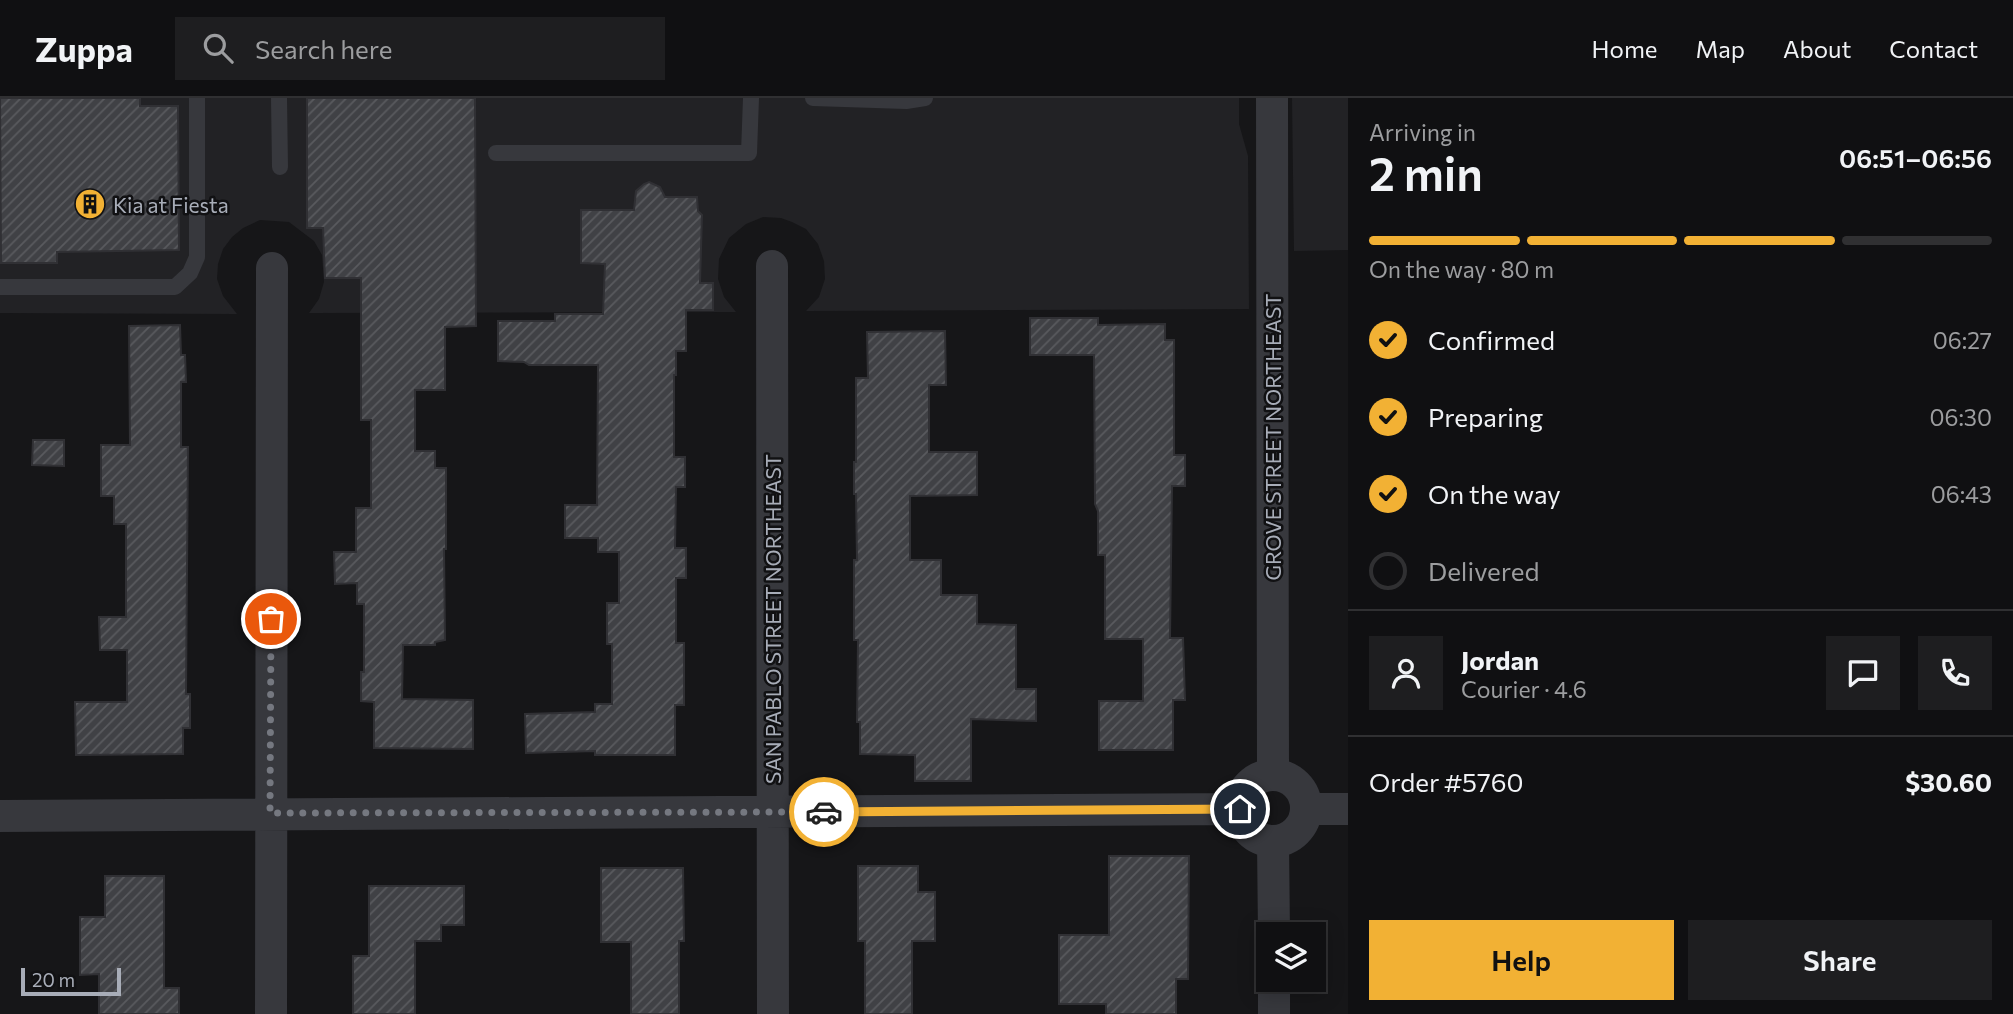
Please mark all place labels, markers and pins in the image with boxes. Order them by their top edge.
building icon: Kia at Fiesta [73,187,107,221]
place label: Kia at Fiesta [113,192,229,217]
pin [241,589,301,649]
pin [1210,779,1270,839]

